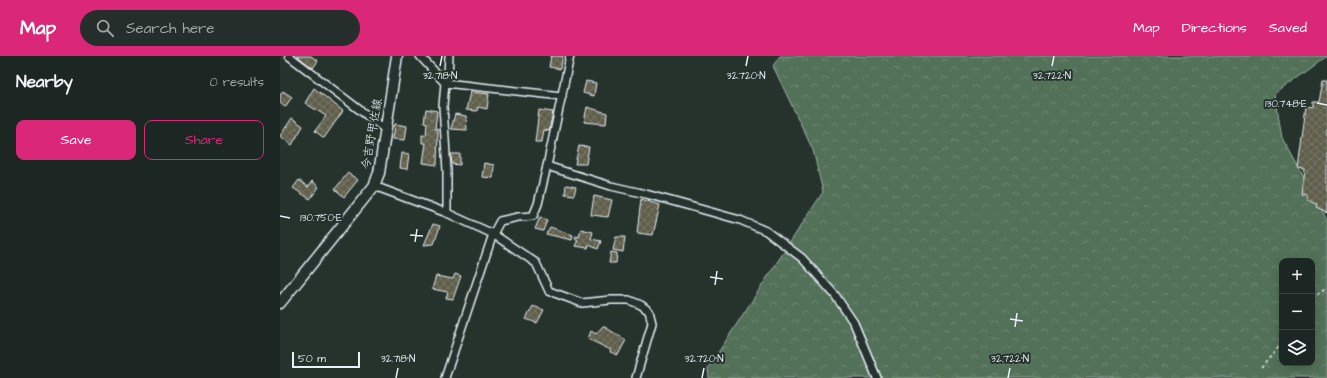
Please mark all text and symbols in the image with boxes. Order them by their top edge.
search box [80,10,360,46]
text: Map [20,15,56,42]
icon: search [94,17,116,39]
text: Search here [126,18,215,39]
text: Map [1133,18,1160,38]
text: Directions [1182,18,1247,38]
text: Saved [1269,18,1307,38]
text: 32.718°N [423,69,457,83]
text: 32.720°N [727,69,765,83]
text: 32.722°N [1033,69,1071,83]
text: Nearby [16,70,73,94]
text: 0 results [209,73,264,91]
street label: 今吉野甲佐線 [357,97,387,171]
text: 130.748°E [1265,97,1307,111]
button: Save [16,120,136,160]
button: Share [144,120,264,160]
text: 130.750°E [300,211,342,225]
map controls [1279,258,1315,366]
button: + [1279,258,1315,294]
button: − [1279,294,1315,330]
button: layers [1279,330,1315,366]
scale bar [292,350,360,369]
text: 50 m [298,351,326,366]
text: 32.718°N [381,352,415,366]
text: 32.720°N [685,352,723,366]
text: 32.722°N [991,352,1029,366]

